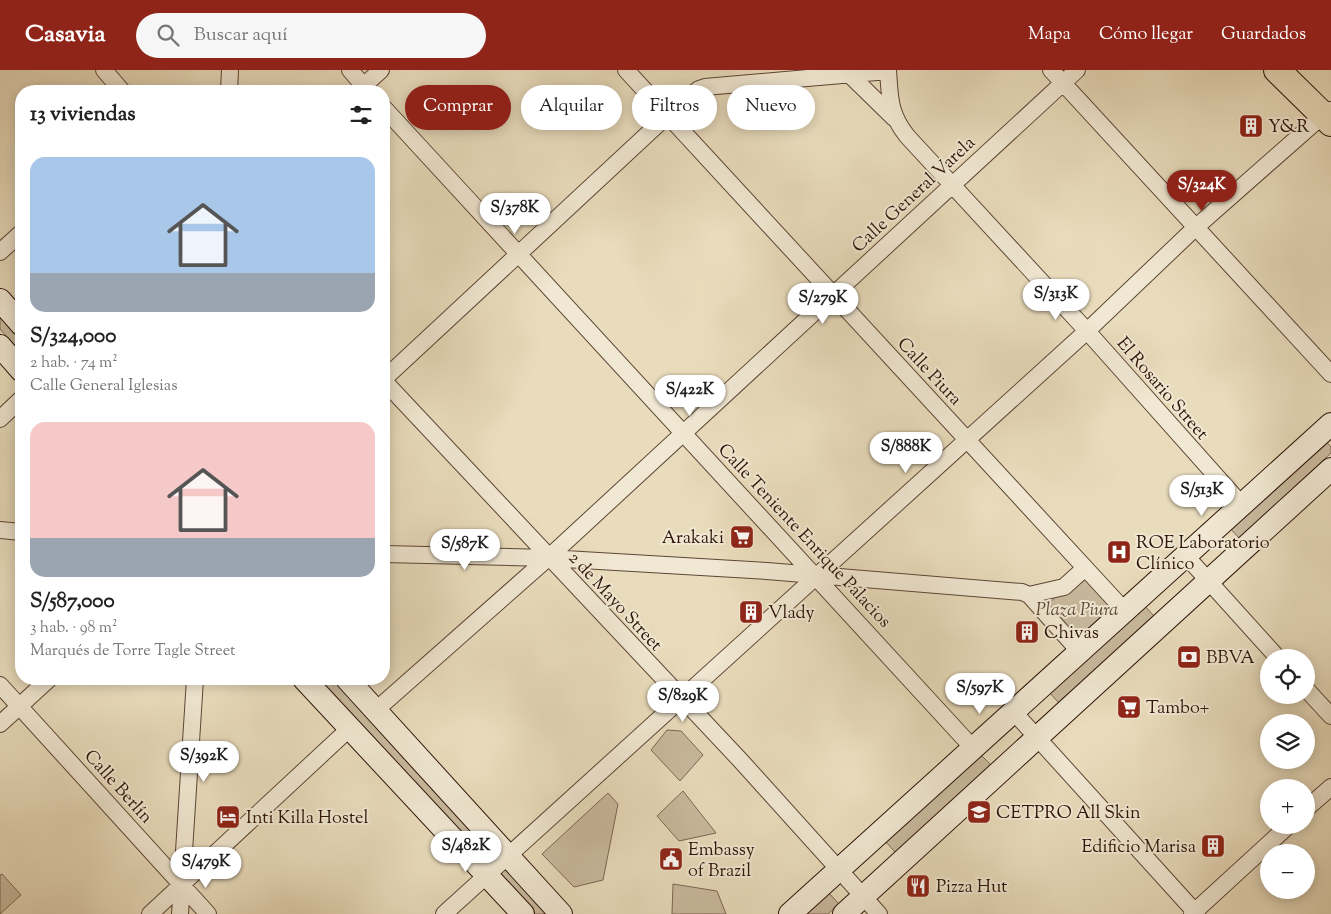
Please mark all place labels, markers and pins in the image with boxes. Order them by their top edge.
building icon: Y&R [1238,113,1264,139]
place label: Y&R [1268,115,1310,141]
pin: S/324K [1161,170,1243,212]
pin: S/378K [474,192,556,235]
pin: S/313K [1015,278,1097,321]
pin: S/279K [782,282,864,325]
pin: S/422K [649,374,731,417]
pin: S/888K [865,432,947,474]
pin: S/513K [1161,474,1243,517]
supermarket icon: Arakaki [729,524,755,550]
place label: Arakaki [662,526,724,552]
pin: S/587K [424,528,506,571]
place label: ROE Laboratorio Clínico [1136,531,1270,578]
hospital icon: ROE Laboratorio Clínico [1106,539,1132,565]
building icon: Vlady [738,599,764,625]
place label: Vlady [768,601,815,627]
building icon: Chivas [1014,619,1040,645]
place label: Chivas [1044,621,1099,647]
bank icon: BBVA [1176,644,1202,670]
place label: BBVA [1206,646,1255,672]
pin: S/597K [939,672,1021,715]
pin: S/829K [642,680,724,723]
supermarket icon: Tambo+ [1116,694,1142,720]
place label: Tambo+ [1146,696,1209,722]
pin: S/392K [163,740,245,783]
school or university icon: CETPRO All Skin [966,799,992,825]
place label: CETPRO All Skin [996,801,1141,827]
hotel icon: Inti Killa Hostel [215,804,241,830]
place label: Inti Killa Hostel [246,806,368,832]
pin: S/482K [425,830,507,873]
building icon: Edificio Marisa [1200,833,1226,859]
place label: Edificio Marisa [1081,835,1196,861]
place label: Embassy of Brazil [688,838,755,885]
pin: S/479K [165,846,247,889]
public building icon: Embassy of Brazil [658,846,684,872]
restaurant icon: Pizza Hut [905,873,931,899]
place label: Pizza Hut [936,875,1008,901]

